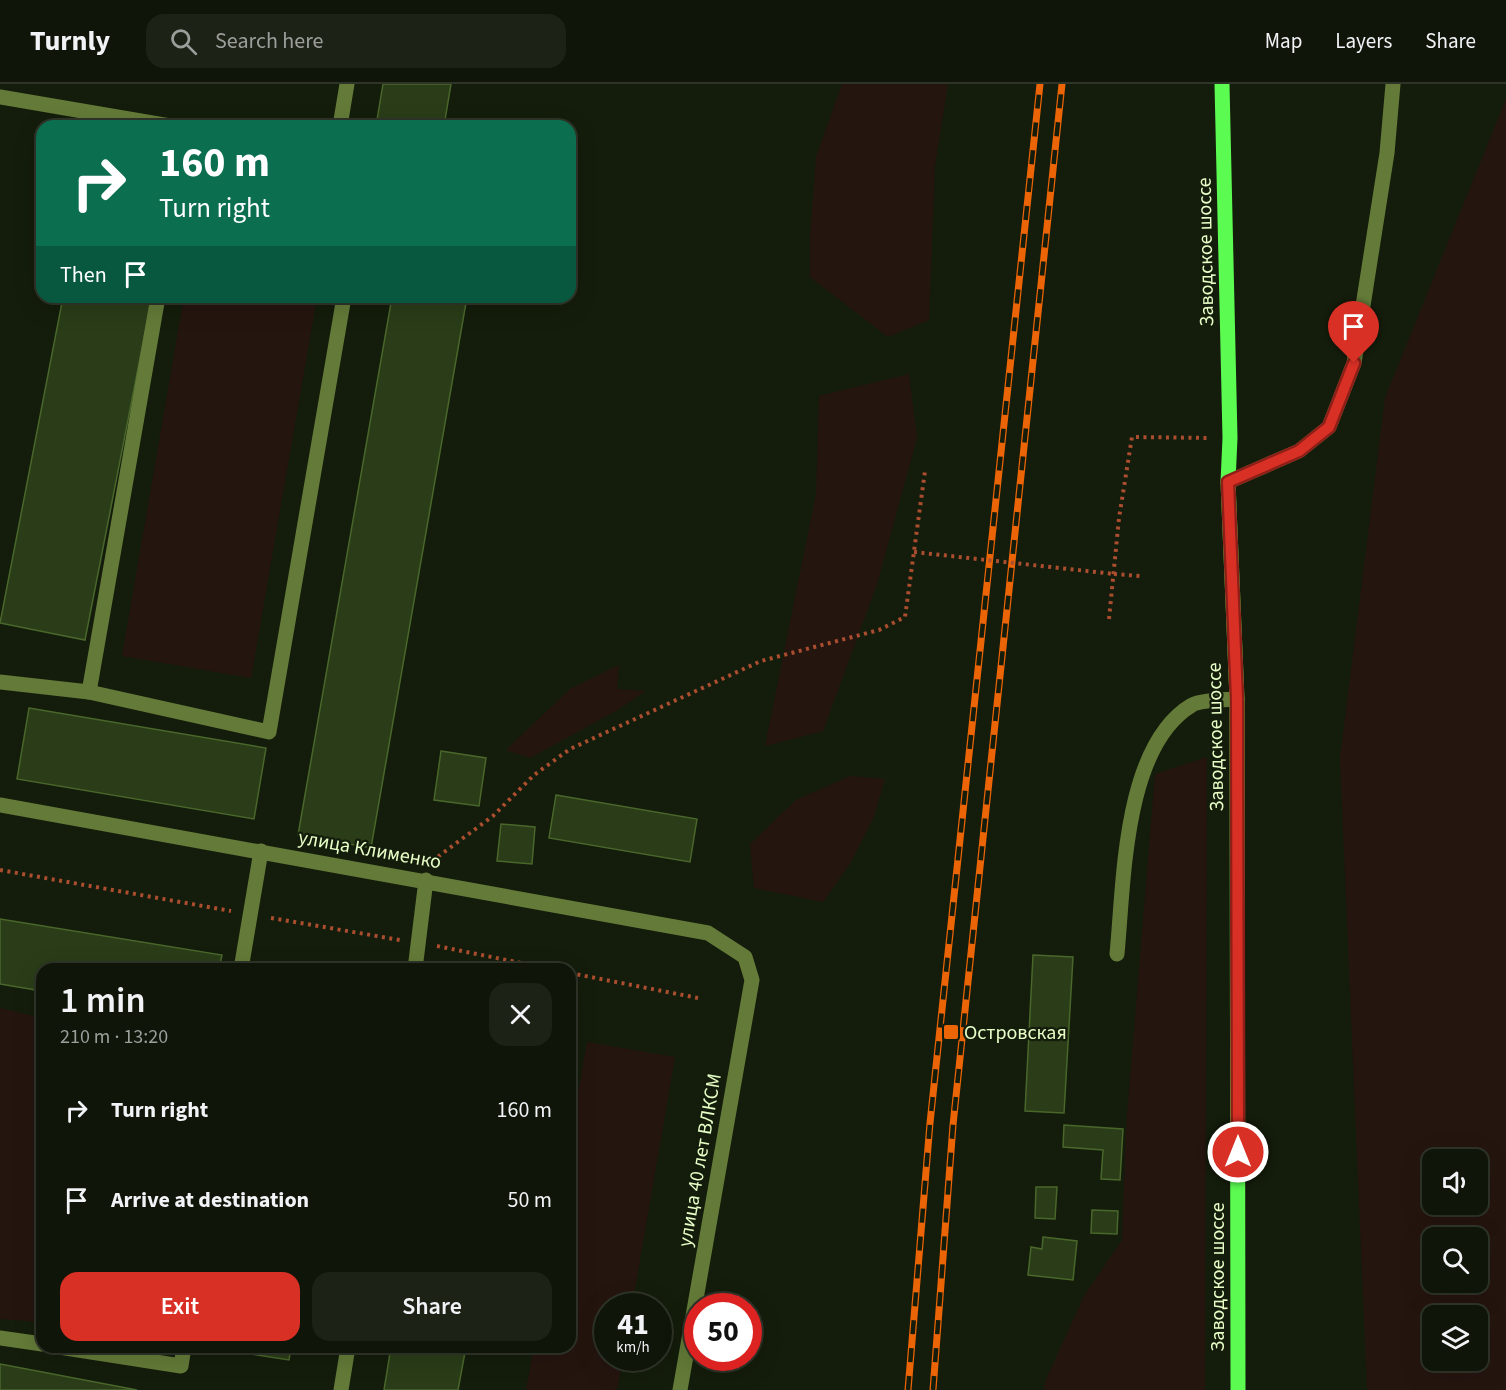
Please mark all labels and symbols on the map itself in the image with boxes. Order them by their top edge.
street label: Заводское шоссе [1191,177,1221,327]
pin [1328,301,1379,363]
street label: Заводское шоссе [1201,662,1231,812]
street label: улица Клименко [296,824,443,876]
place label: Островская [964,1019,1067,1047]
marker: Островская [942,1023,960,1041]
street label: улица 40 лет ВЛКСМ [671,1071,729,1249]
position arrow [1206,1120,1270,1184]
street label: Заводское шоссе [1204,1202,1232,1352]
speed limit sign: 50 [684,1293,762,1371]

